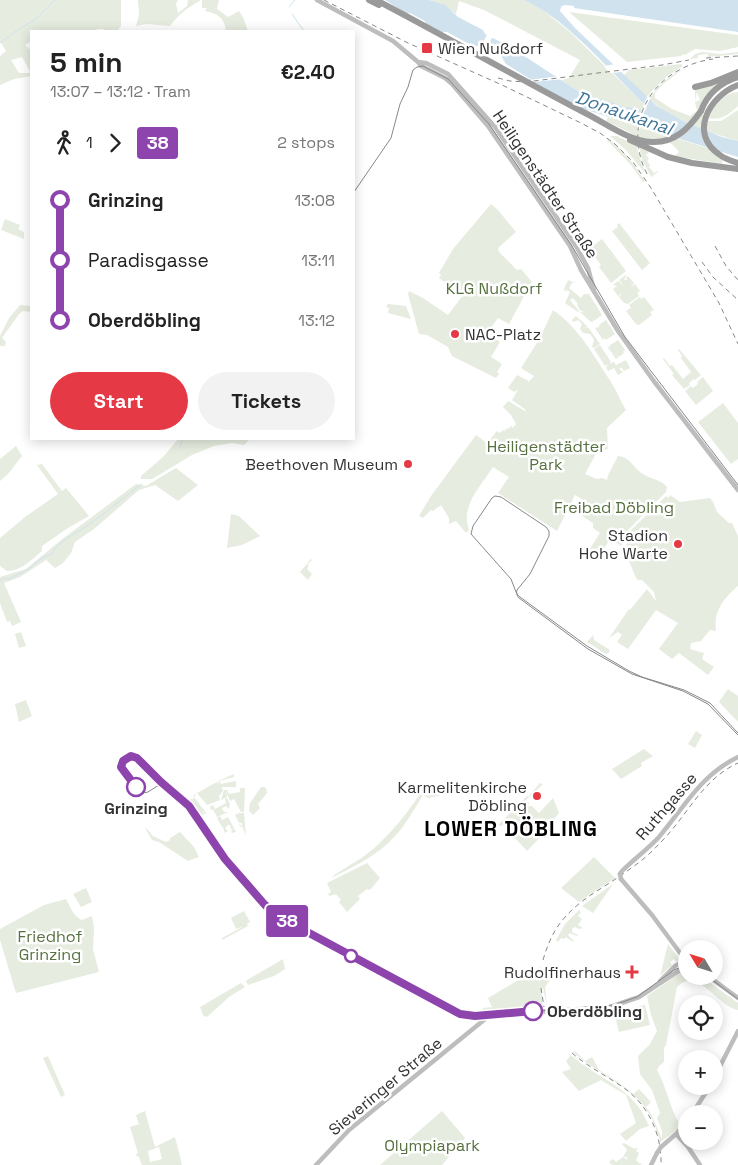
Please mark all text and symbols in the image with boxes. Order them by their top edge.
place label: Wien Nußdorf [438,38,543,59]
marker: Wien Nußdorf [420,41,434,55]
text: 5 min [50,44,123,80]
text: €2.40 [281,60,335,85]
text: 13:07 – 13:12 · Tram [50,81,191,102]
water label: Donaukanal [573,85,678,141]
street label: Heiligenstädter Straße [488,106,603,262]
icon: walk [50,129,78,157]
icon: forward [101,129,129,157]
text: 38 [147,131,168,154]
text: 1 [86,132,93,153]
text: 2 stops [277,132,335,153]
text: Grinzing [88,188,164,213]
text: 13:08 [294,190,335,211]
text: Paradisgasse [88,248,209,273]
text: 13:11 [301,250,335,271]
park label: KLG Nußdorf [446,278,542,299]
text: Oberdöbling [88,308,201,333]
text: 13:12 [298,310,335,331]
place label: NAC-Platz [465,324,541,345]
marker: NAC-Platz [449,328,461,340]
button: Start [50,372,188,430]
button: Tickets [198,372,335,430]
park label: Heiligenstädter Park [487,436,605,475]
place label: Beethoven Museum [245,454,398,475]
marker: Beethoven Museum [402,458,414,470]
park label: Freibad Döbling [554,497,674,518]
place label: Stadion Hohe Warte [579,525,668,564]
marker: Stadion Hohe Warte [672,538,684,550]
street label: Ruthgasse [631,768,701,844]
marker: Grinzing [126,777,146,797]
place label: Karmelitenkirche Döbling [397,777,527,816]
marker: Karmelitenkirche Döbling [531,790,543,802]
place label: Grinzing [104,798,168,819]
district label: LOWER DÖBLING [424,815,598,842]
line badge: 38 [264,905,310,937]
text: 38 [276,909,298,932]
park label: Friedhof Grinzing [18,926,82,965]
north arrow [678,940,722,985]
map controls [678,940,723,1150]
unlabelled marker [344,949,358,963]
place label: Rudolfinerhaus [504,962,621,983]
marker: Rudolfinerhaus [625,965,639,979]
button: locate [678,995,723,1040]
marker: Oberdöbling [523,1001,543,1021]
place label: Oberdöbling [547,1001,642,1022]
street label: Sieveringer Straße [324,1033,446,1140]
button: + [678,1050,723,1095]
button: − [678,1105,723,1150]
park label: Olympiapark [384,1135,480,1156]

